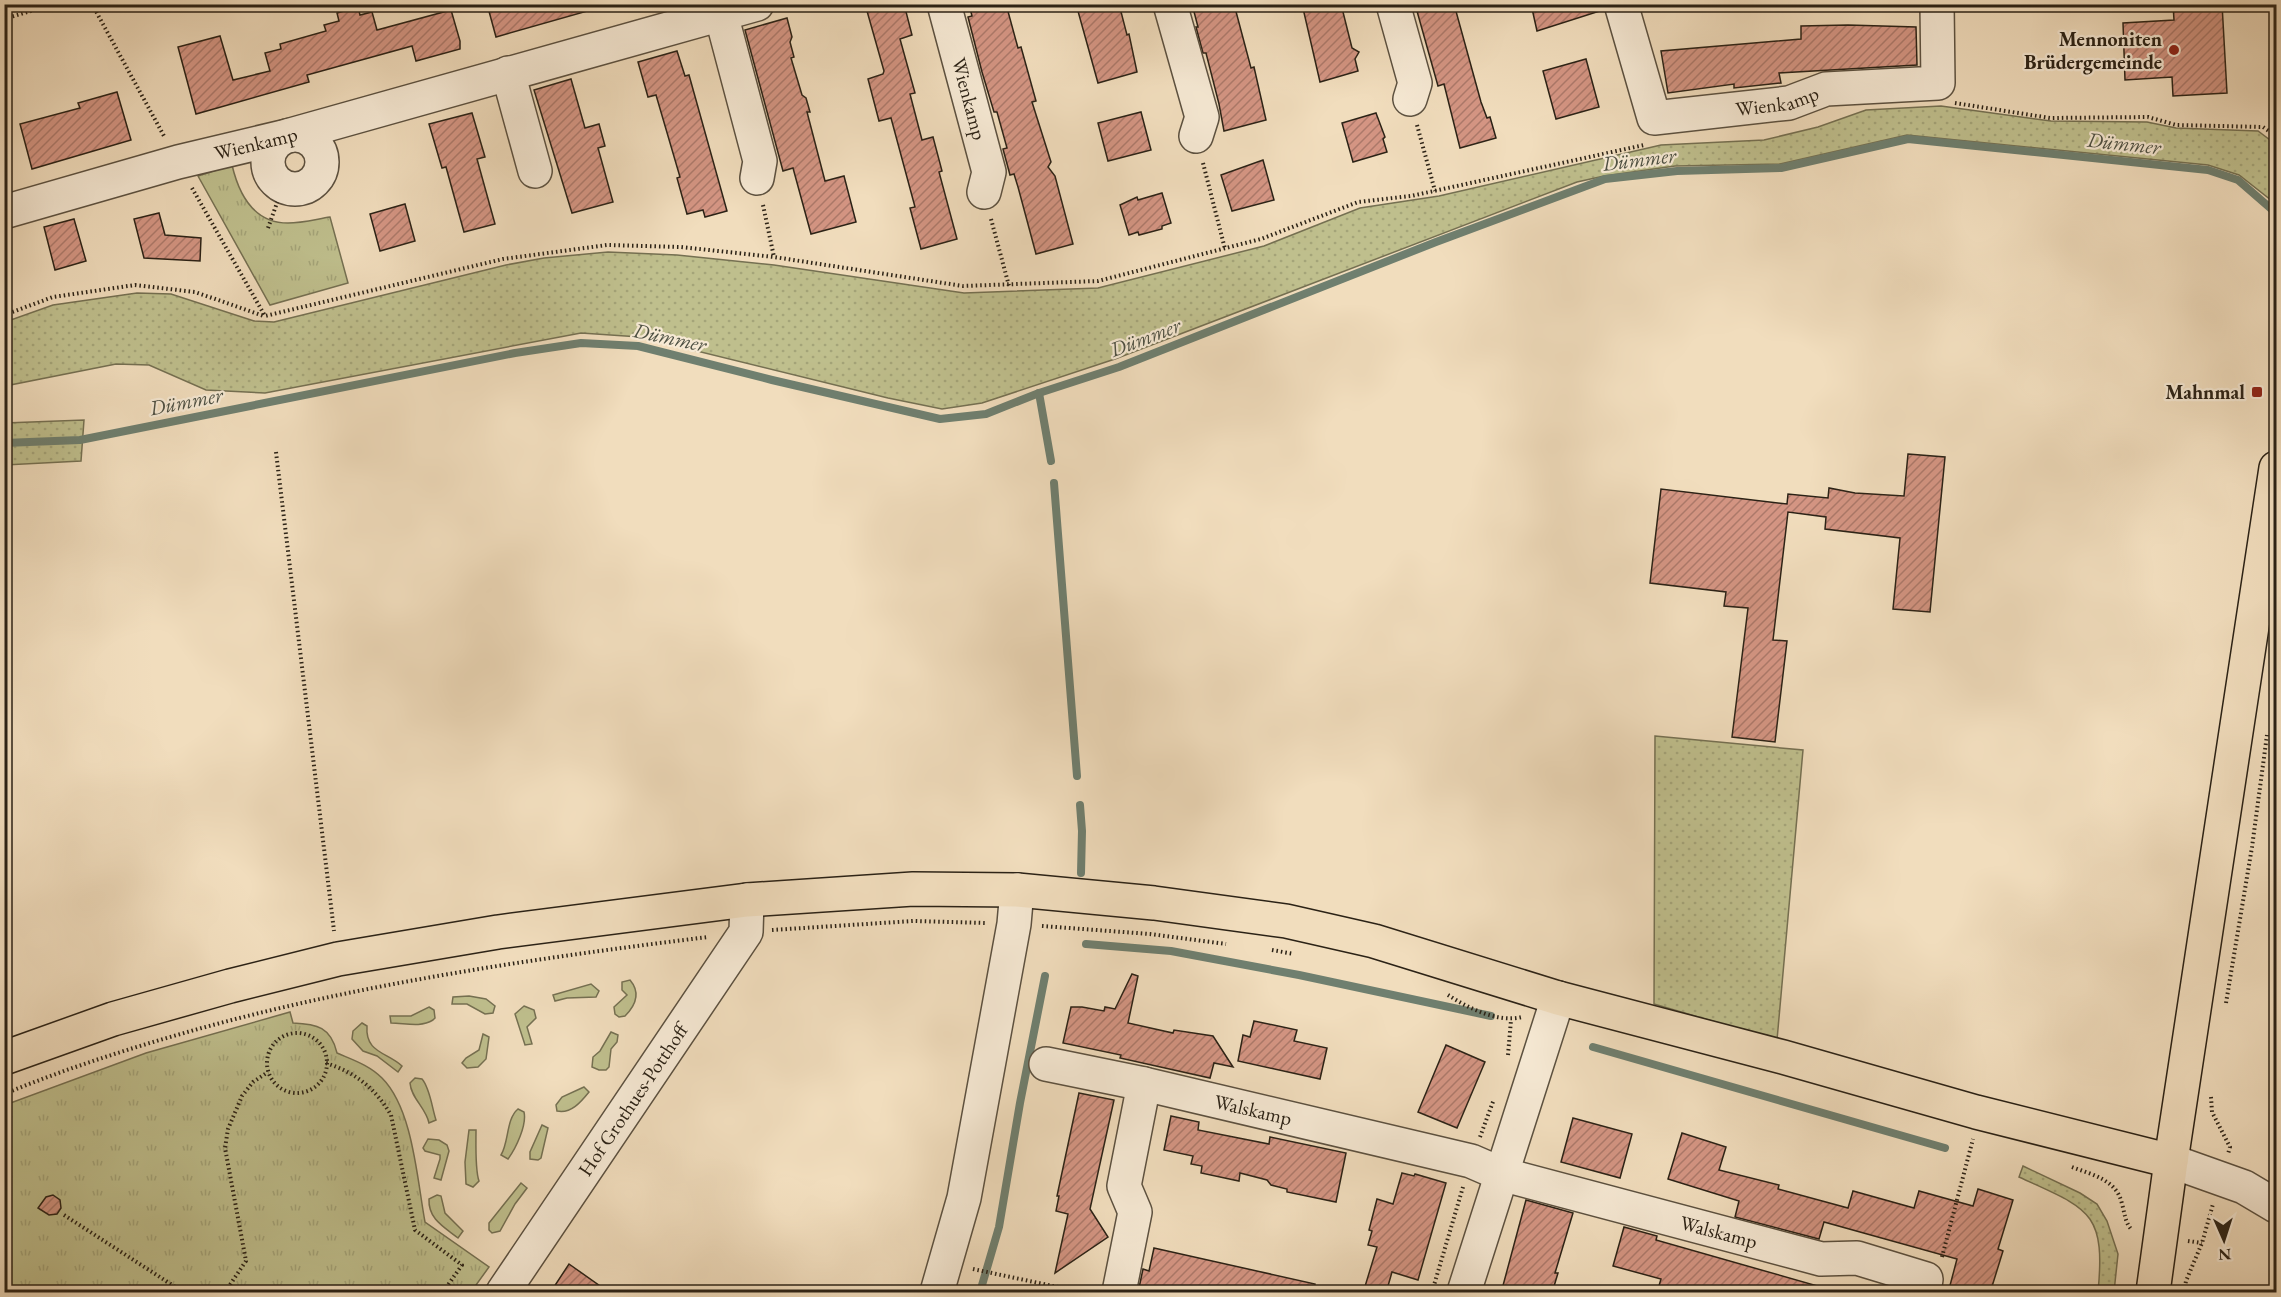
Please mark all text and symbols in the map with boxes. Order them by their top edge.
place label: Mennoniten Brüdergemeinde [2024,26,2162,75]
marker: Mennoniten Brüdergemeinde [2167,43,2181,57]
street label: Wienkamp [946,54,993,143]
street label: Wienkamp [1734,80,1822,122]
street label: Wienkamp [212,121,300,166]
water label: Dümmer [2085,126,2163,160]
water label: Dümmer [1600,141,1678,177]
water label: Dümmer [1105,311,1185,363]
water label: Dümmer [630,316,710,358]
place label: Mahnmal [2165,379,2245,405]
water label: Dümmer [146,380,226,422]
marker: Mahnmal [2250,385,2264,399]
street label: Hof Grothues-Potthoff [572,1016,695,1181]
street label: Walskamp [1212,1088,1294,1131]
street label: Walskamp [1677,1209,1760,1255]
north arrow [2194,1210,2254,1270]
text: N [2218,1244,2232,1265]

